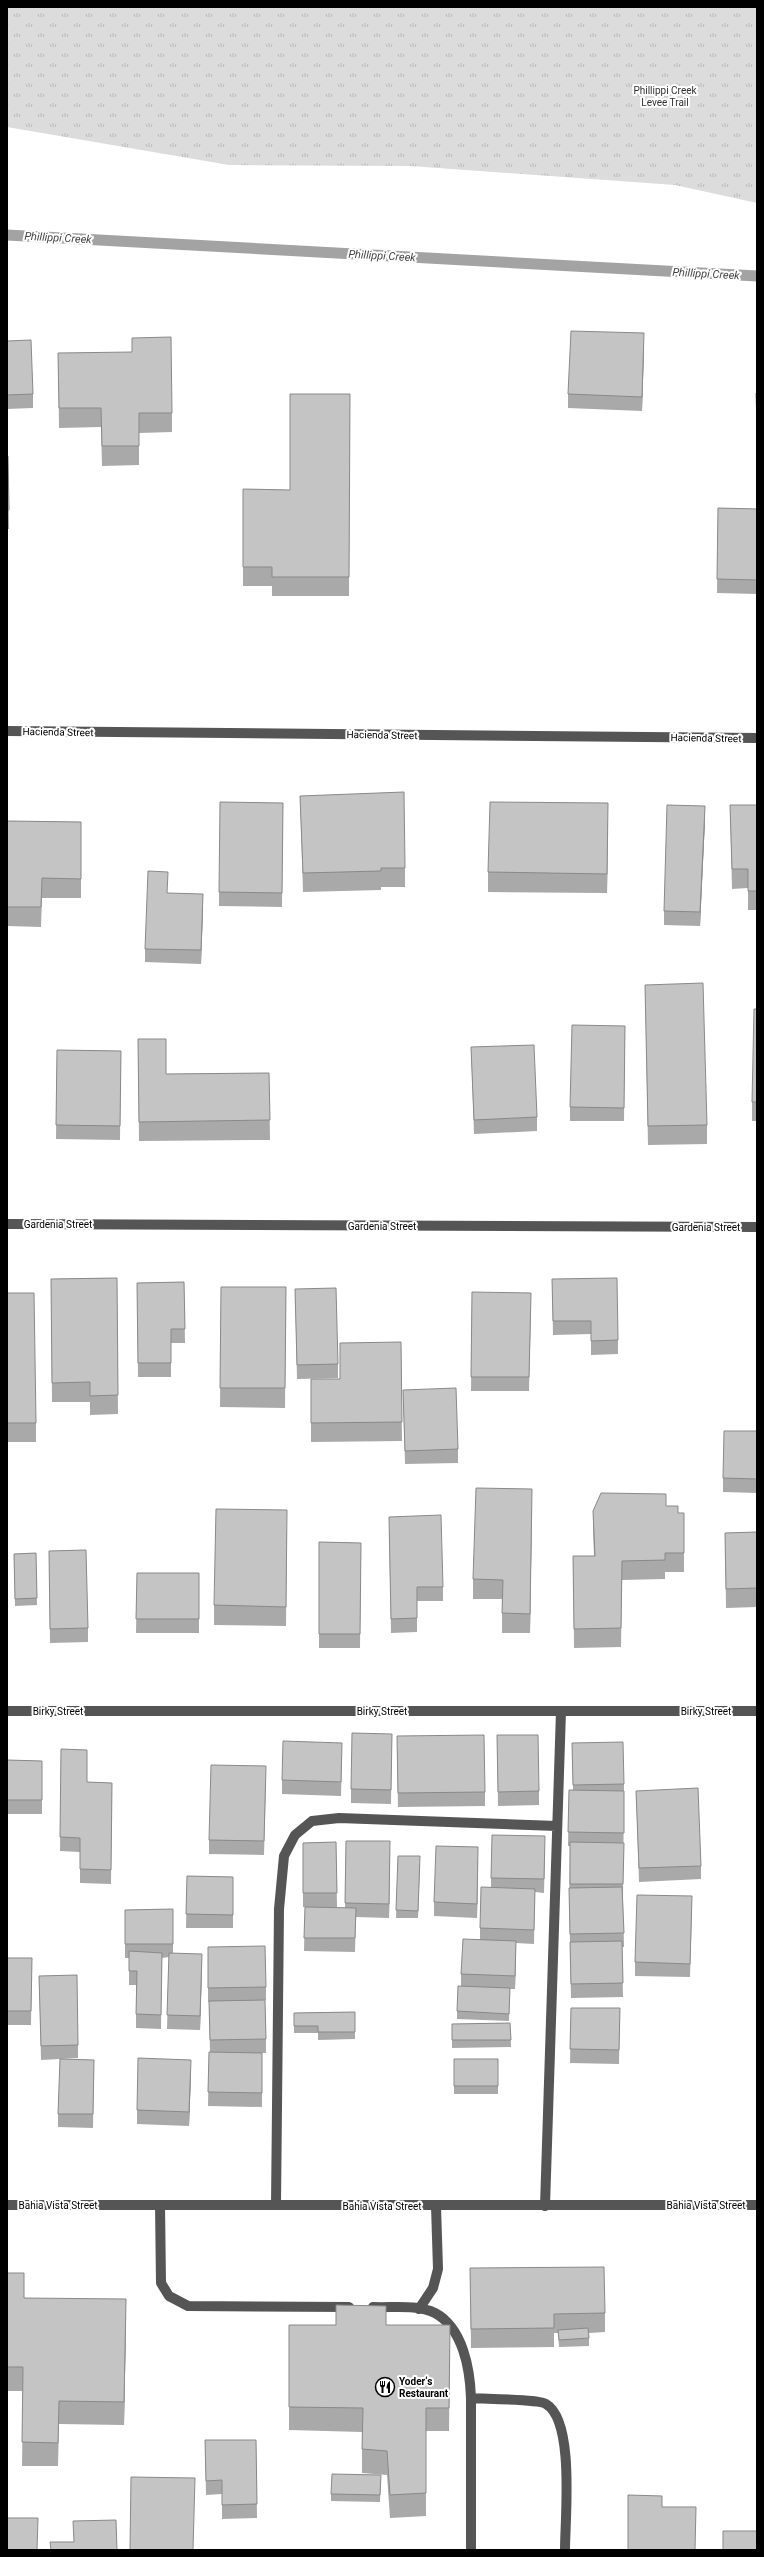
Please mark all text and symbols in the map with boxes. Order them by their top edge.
park label: Phillippi Creek Levee Trail [633,85,698,108]
water label: Phillippi Creek [24,230,93,246]
water label: Phillippi Creek [348,248,417,264]
water label: Phillippi Creek [672,266,741,282]
street label: Hacienda Street [22,726,94,738]
street label: Hacienda Street [346,729,418,741]
street label: Hacienda Street [670,732,742,744]
street label: Gardenia Street [24,1219,92,1230]
street label: Gardenia Street [348,1221,416,1232]
street label: Gardenia Street [672,1222,740,1233]
street label: Birky Street [33,1706,83,1717]
street label: Birky Street [357,1706,407,1717]
street label: Birky Street [681,1706,731,1717]
street label: Bahia Vista Street [18,2200,98,2211]
street label: Bahia Vista Street [666,2200,746,2211]
street label: Bahia Vista Street [342,2201,422,2212]
restaurant icon: Yoder‘s Restaurant [374,2376,396,2398]
place label: Yoder‘s Restaurant [399,2376,449,2399]

